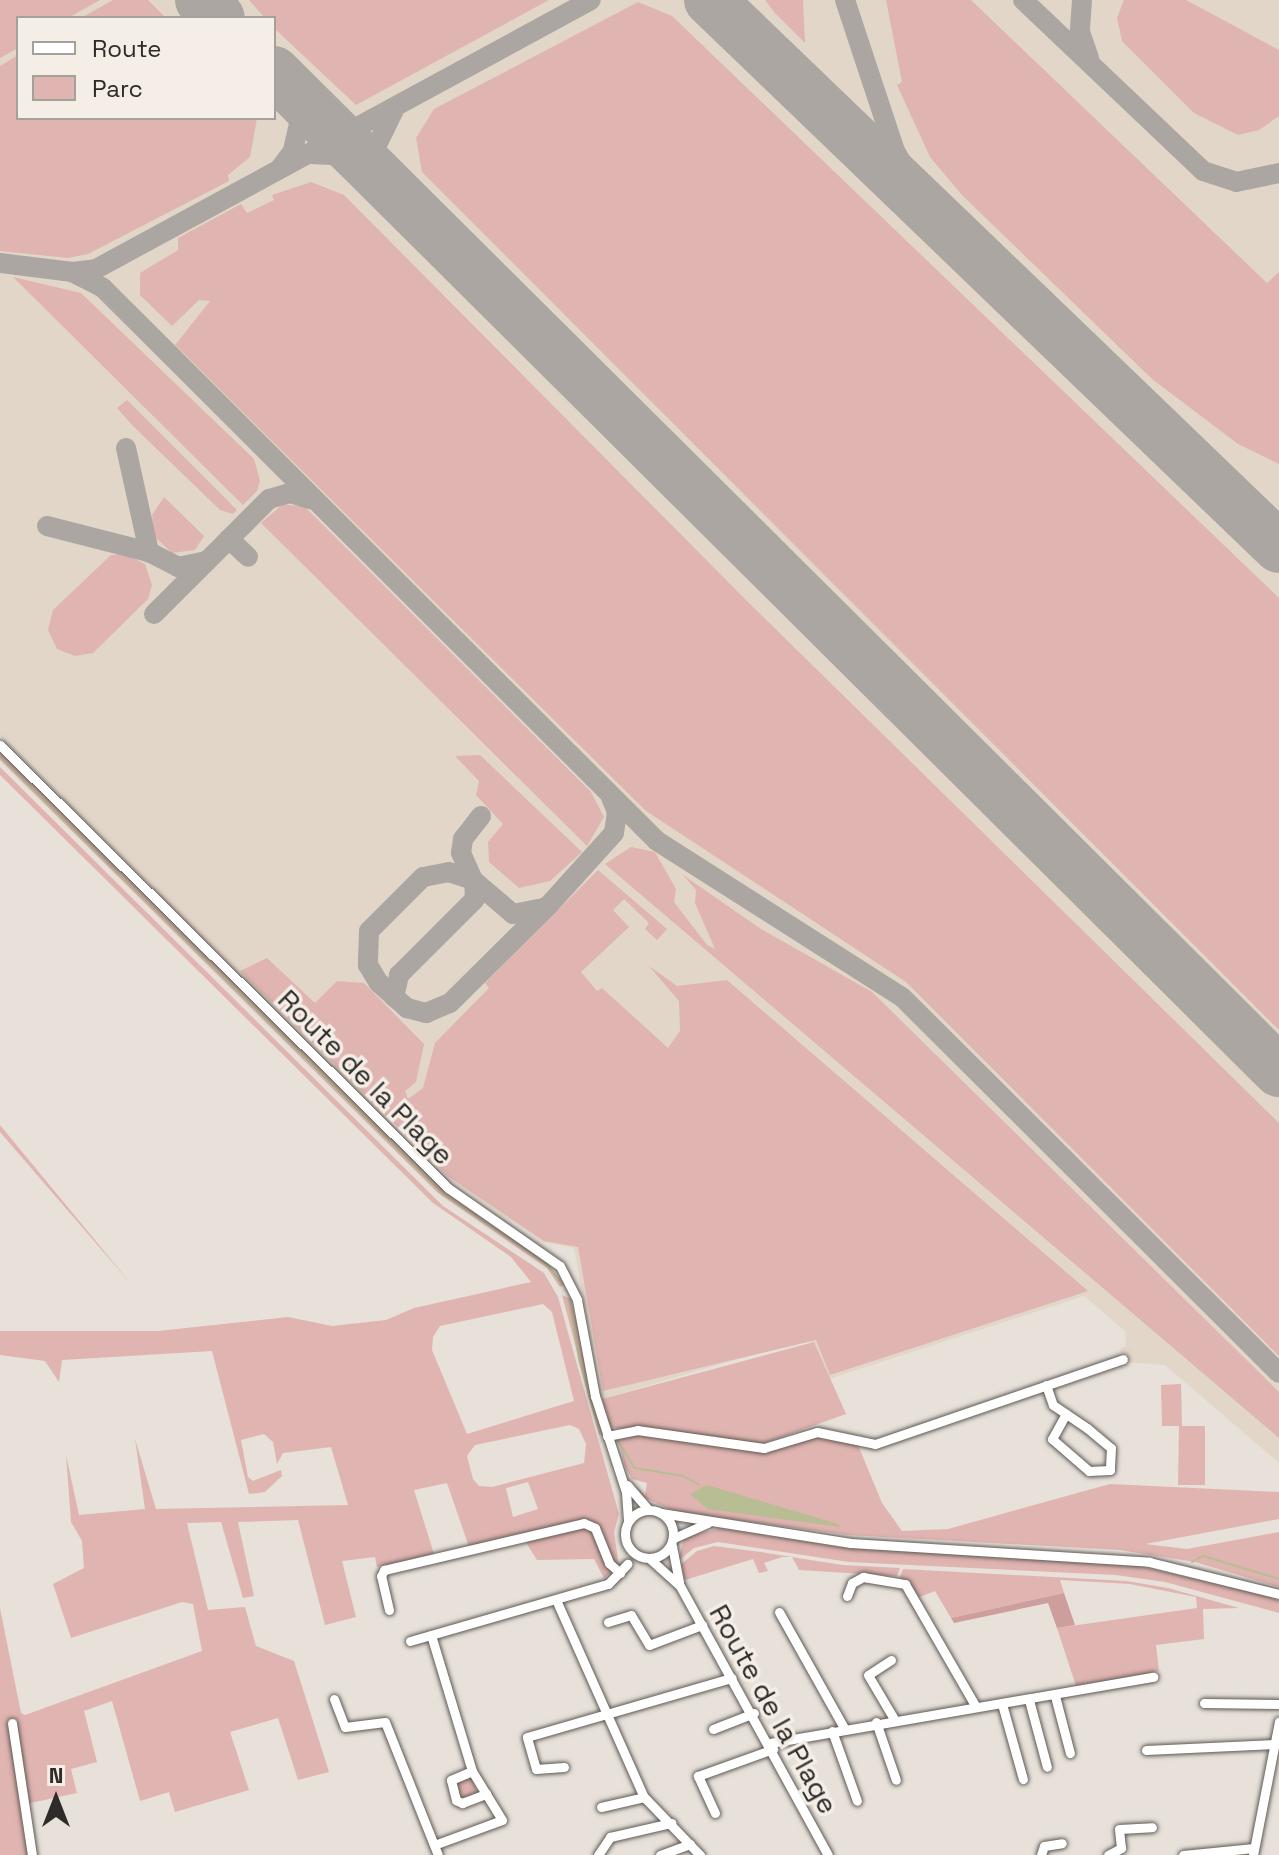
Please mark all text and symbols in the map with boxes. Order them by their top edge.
legend [16,16,276,120]
text: Route [92,33,161,64]
text: Parc [92,73,143,104]
street label: Route de la Plage [271,982,461,1172]
street label: Route de la Plage [703,1598,845,1820]
north arrow [16,1759,96,1839]
text: N [49,1761,63,1789]

